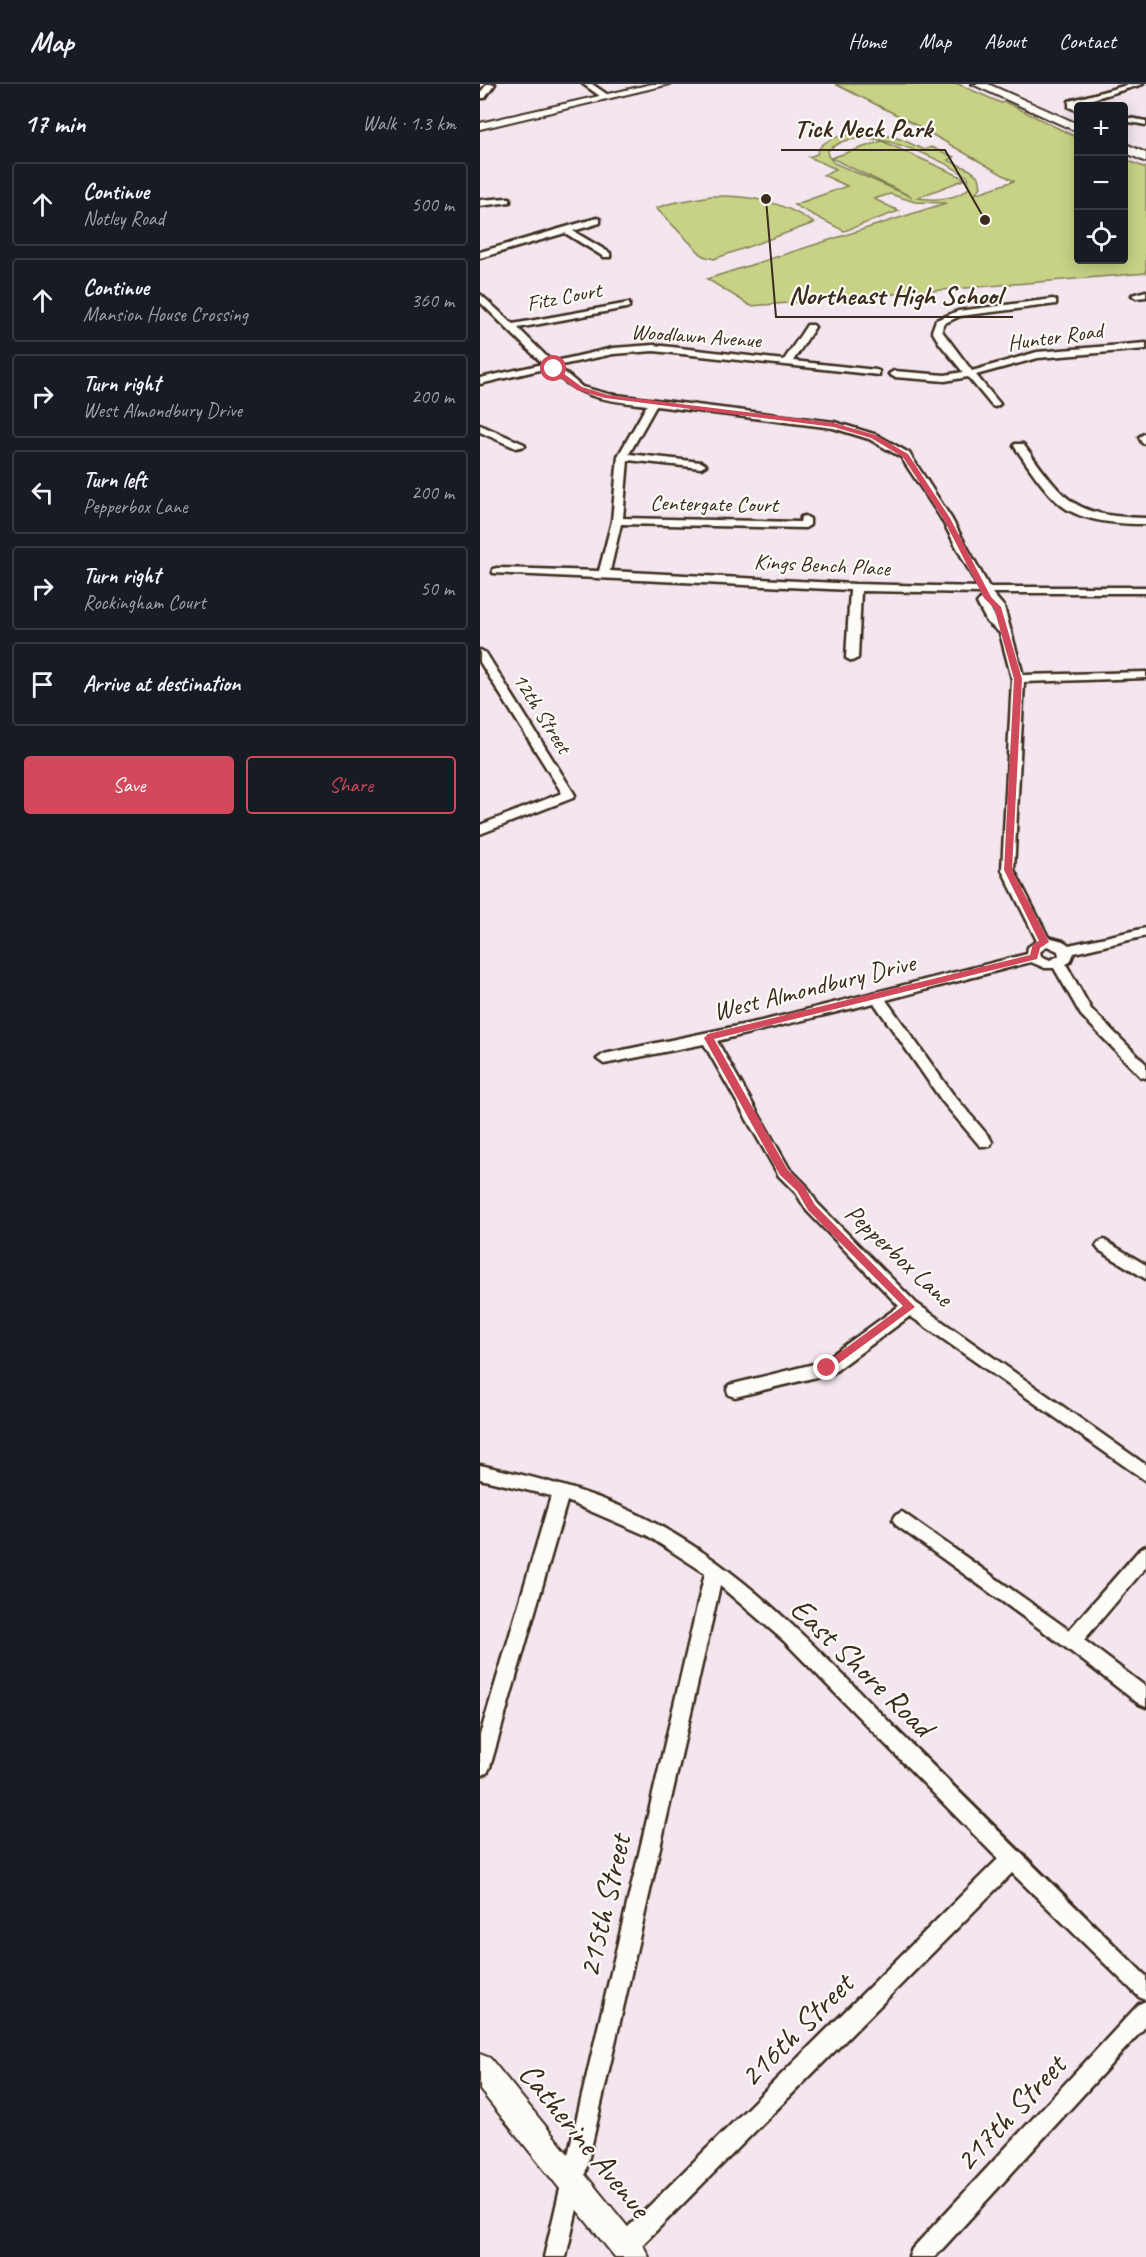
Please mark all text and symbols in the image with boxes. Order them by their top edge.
text: Map [30,24,73,59]
text: Home [848,28,886,54]
text: Map [919,28,951,54]
text: About [984,28,1026,54]
text: Contact [1059,28,1116,54]
map controls [1074,102,1128,264]
button: + [1074,102,1128,156]
callout: Tick Neck Park [781,105,945,150]
text: 17 min [24,107,85,140]
text: Walk · 1.3 km [362,111,456,136]
text: Tick Neck Park [794,111,935,145]
button: − [1074,156,1128,210]
text: Continue [83,178,149,206]
icon: ahead [26,188,59,221]
text: 500 m [411,192,454,217]
text: Notley Road [83,206,164,231]
button: locate [1074,210,1128,264]
callout: Northeast High School [776,272,1013,317]
text: Continue [83,274,149,302]
street label: Fitz Court [524,276,606,318]
text: Northeast High School [788,278,1007,312]
icon: ahead [26,284,59,317]
text: 360 m [411,288,454,313]
text: Mansion House Crossing [83,302,248,327]
street label: Hunter Road [1006,316,1108,358]
street label: Woodlawn Avenue [630,317,764,355]
route start [540,355,566,381]
text: Turn right [83,370,160,398]
icon: right [26,380,59,413]
text: 200 m [411,384,454,409]
text: West Almondbury Drive [83,398,242,423]
text: Turn left [83,466,147,494]
icon: left [26,476,59,509]
text: 200 m [411,480,454,505]
street label: Centergate Court [650,489,781,519]
text: Pepperbox Lane [83,494,187,519]
street label: Kings Bench Place [753,547,892,583]
text: Turn right [83,562,160,590]
icon: right [26,572,59,605]
text: 50 m [420,576,454,601]
text: Rockingham Court [83,590,206,615]
street label: 12th Street [506,667,579,761]
icon: arrive [26,668,59,701]
text: Arrive at destination [83,670,240,698]
button: Save [24,756,234,814]
button: Share [246,756,456,814]
street label: West Almondbury Drive [710,945,921,1028]
street label: Pepperbox Lane [838,1197,961,1314]
route end [813,1354,839,1380]
street label: East Shore Road [782,1588,946,1749]
street label: 215th Street [568,1827,641,1981]
street label: 216th Street [730,1962,864,2096]
street label: 217th Street [946,2043,1077,2180]
street label: Catherine Avenue [510,2054,662,2228]

